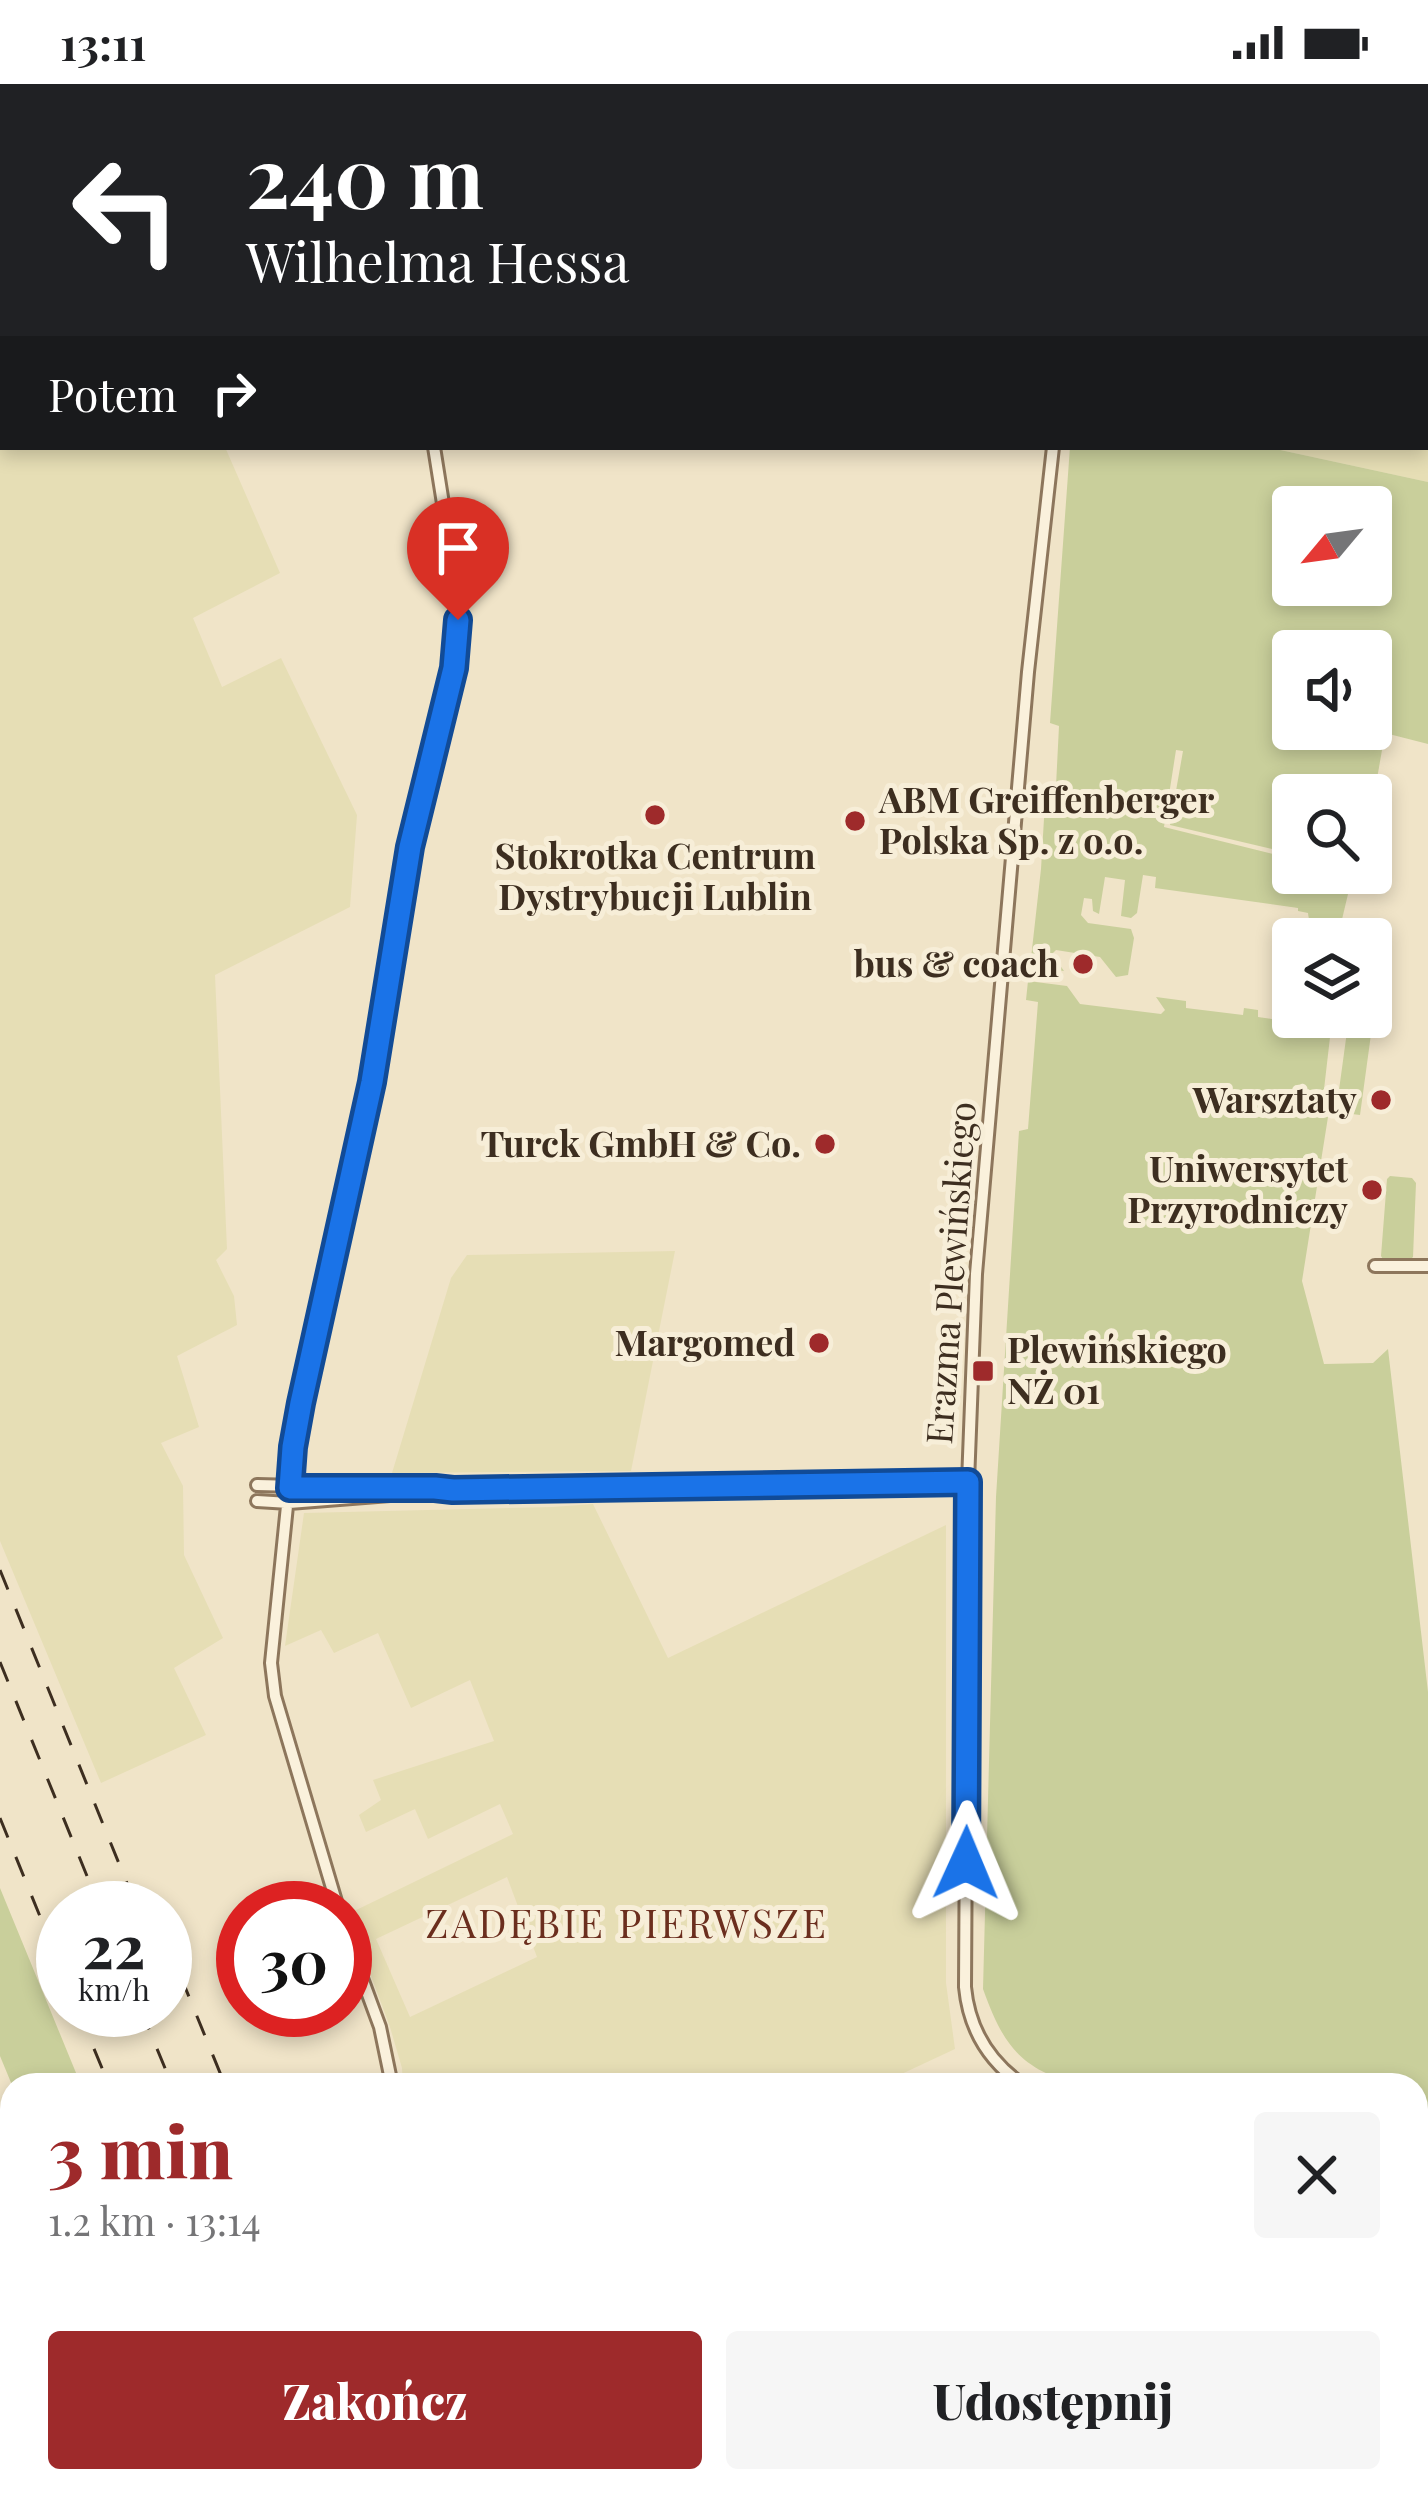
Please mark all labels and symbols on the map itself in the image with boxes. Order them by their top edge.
north arrow [1272,486,1392,606]
pin [407,497,509,620]
place label: ABM Greiffenberger Polska Sp. z o.o. [878,774,1214,863]
marker: Stokrotka Centrum Dystrybucji Lublin [642,802,668,828]
marker: ABM Greiffenberger Polska Sp. z o.o. [842,808,868,834]
place label: Stokrotka Centrum Dystrybucji Lublin [495,830,816,919]
place label: bus & coach [854,938,1059,986]
marker: bus & coach [1070,951,1096,977]
place label: Warsztaty [1192,1074,1357,1122]
marker: Warsztaty [1368,1087,1394,1113]
street label: Erazma Plewińskiego [913,1100,985,1446]
place label: Turck GmbH & Co. [481,1118,801,1166]
marker: Turck GmbH & Co. [812,1131,838,1157]
place label: Uniwersytet Przyrodniczy [1127,1143,1348,1232]
marker: Uniwersytet Przyrodniczy [1359,1177,1385,1203]
place label: Margomed [614,1317,795,1365]
place label: Plewińskiego NŻ 01 [1007,1324,1227,1413]
marker: Margomed [806,1330,832,1356]
marker: Plewińskiego NŻ 01 [970,1358,996,1384]
position arrow [903,1800,1029,1926]
speed limit sign: 30 [216,1881,372,2037]
district label: ZADĘBIE PIERWSZE [425,1896,829,1948]

